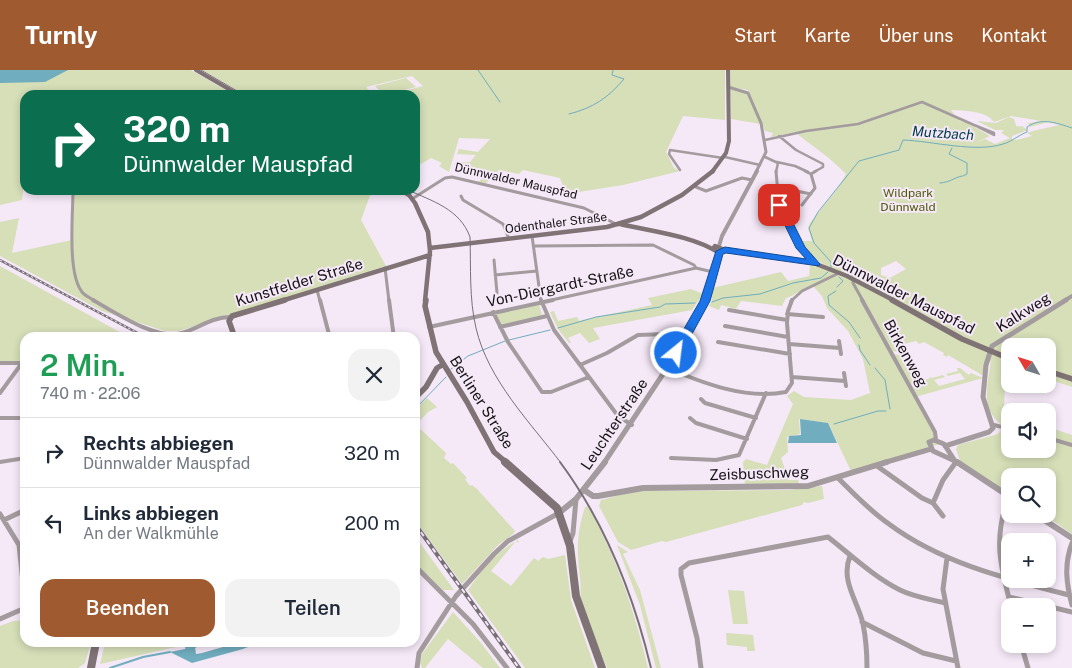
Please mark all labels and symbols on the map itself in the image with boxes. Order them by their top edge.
water label: Mutzbach [911,123,975,143]
street label: Dünnwalder Mauspfad [453,160,579,202]
pin [758,184,800,226]
park label: Wildpark Dünnwald [880,186,936,214]
street label: Odenthaler Straße [504,210,608,236]
street label: Dünnwalder Mauspfad [830,251,978,337]
street label: Kunstfelder Straße [233,255,365,309]
street label: Von-Diergardt-Straße [485,262,635,310]
street label: Kalkweg [993,289,1053,335]
street label: Birkenweg [881,316,931,390]
position arrow [649,326,701,378]
north arrow [1001,338,1056,392]
street label: Berliner Straße [447,352,517,452]
street label: Leuchterstraße [577,375,651,473]
street label: Zeisbuschweg [709,463,809,483]

